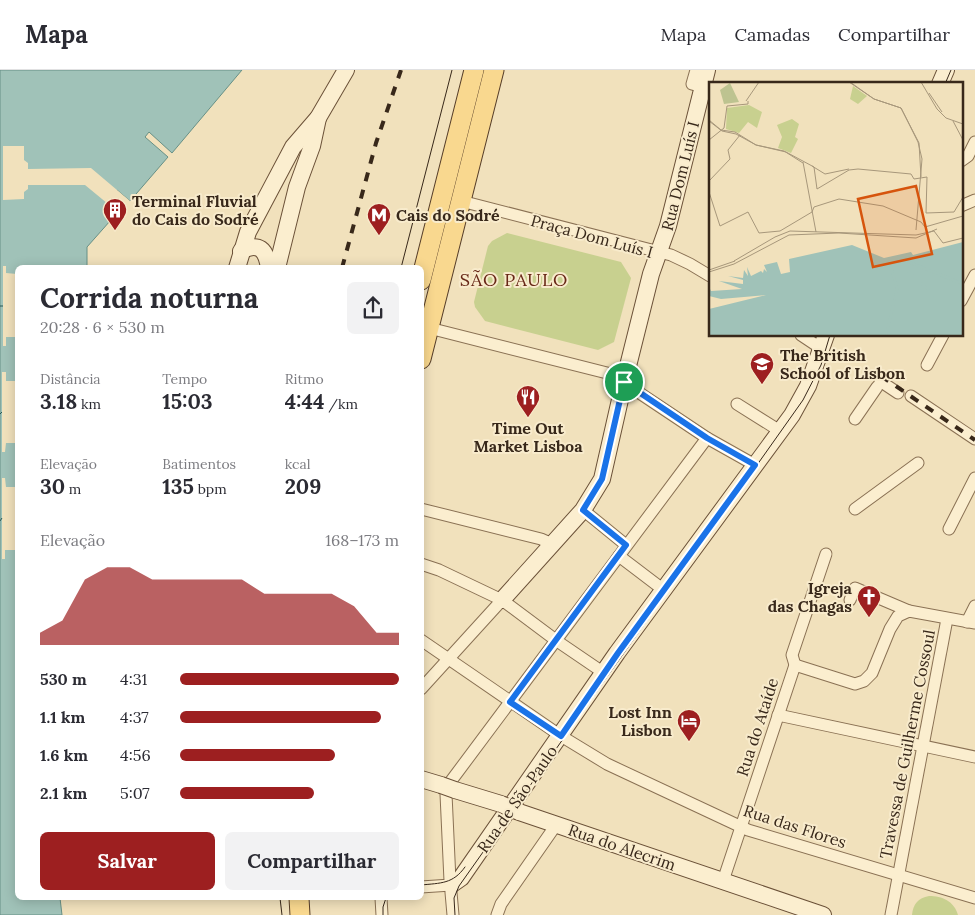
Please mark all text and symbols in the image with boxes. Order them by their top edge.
text: Mapa [25,19,88,50]
text: Mapa [661,23,706,46]
text: Camadas [734,23,810,46]
text: Compartilhar [838,23,950,46]
inset map [709,82,962,336]
street label: Rua Dom Luís I [657,119,703,233]
place label: Terminal Fluvial do Cais do Sodré [132,191,259,229]
building icon: Terminal Fluvial do Cais do Sodré [102,197,128,231]
metro station icon: Cais do Sodré [366,202,392,236]
place label: Cais do Sodré [396,205,500,225]
street label: Praça Dom Luís I [529,210,655,262]
district label: SÃO PAULO [460,268,568,291]
text: Corrida noturna [40,280,258,316]
button: share [347,282,399,334]
text: 20:28 · 6 × 530 m [40,317,165,337]
place label: The British School of Lisbon [780,345,905,383]
school or university icon: The British School of Lisbon [749,351,775,385]
pin [603,361,645,403]
icon: arrive [610,368,638,396]
text: Distância [40,370,101,388]
text: Tempo [162,370,207,388]
text: Ritmo [285,370,324,388]
restaurant icon: Time Out Market Lisboa [515,384,541,418]
text: 3.18 [40,388,77,415]
text: 15:03 [162,388,213,415]
text: 4:44 [285,388,325,415]
text: km [77,395,101,413]
text: /km [325,395,358,413]
place label: Time Out Market Lisboa [473,418,583,456]
text: Elevação [40,455,97,473]
text: Batimentos [162,455,236,473]
text: kcal [285,455,311,473]
text: 30 [40,473,65,500]
text: 135 [162,473,194,500]
text: 209 [285,473,321,500]
text: m [65,480,81,498]
text: bpm [194,480,227,498]
text: Elevação [40,530,105,550]
text: 168–173 m [325,530,399,550]
place label: Igreja das Chagas [768,578,853,616]
church icon: Igreja das Chagas [856,584,882,618]
street label: Travessa de Guilherme Cossoul [875,628,939,860]
text: 530 m [40,669,87,689]
text: 4:31 [120,669,147,689]
street label: Rua do Ataíde [732,675,782,779]
place label: Lost Inn Lisbon [608,702,672,740]
text: 1.1 km [40,707,85,727]
text: 4:37 [120,707,149,727]
hotel icon: Lost Inn Lisbon [676,708,702,742]
street label: Rua de São Paulo [473,741,561,857]
text: 1.6 km [40,745,88,765]
text: 4:56 [120,745,151,765]
text: 2.1 km [40,783,87,803]
text: 5:07 [120,783,150,803]
street label: Rua das Flores [741,800,849,852]
street label: Rua do Alecrim [566,819,678,875]
button: Salvar [40,832,215,890]
button: Compartilhar [225,832,399,890]

